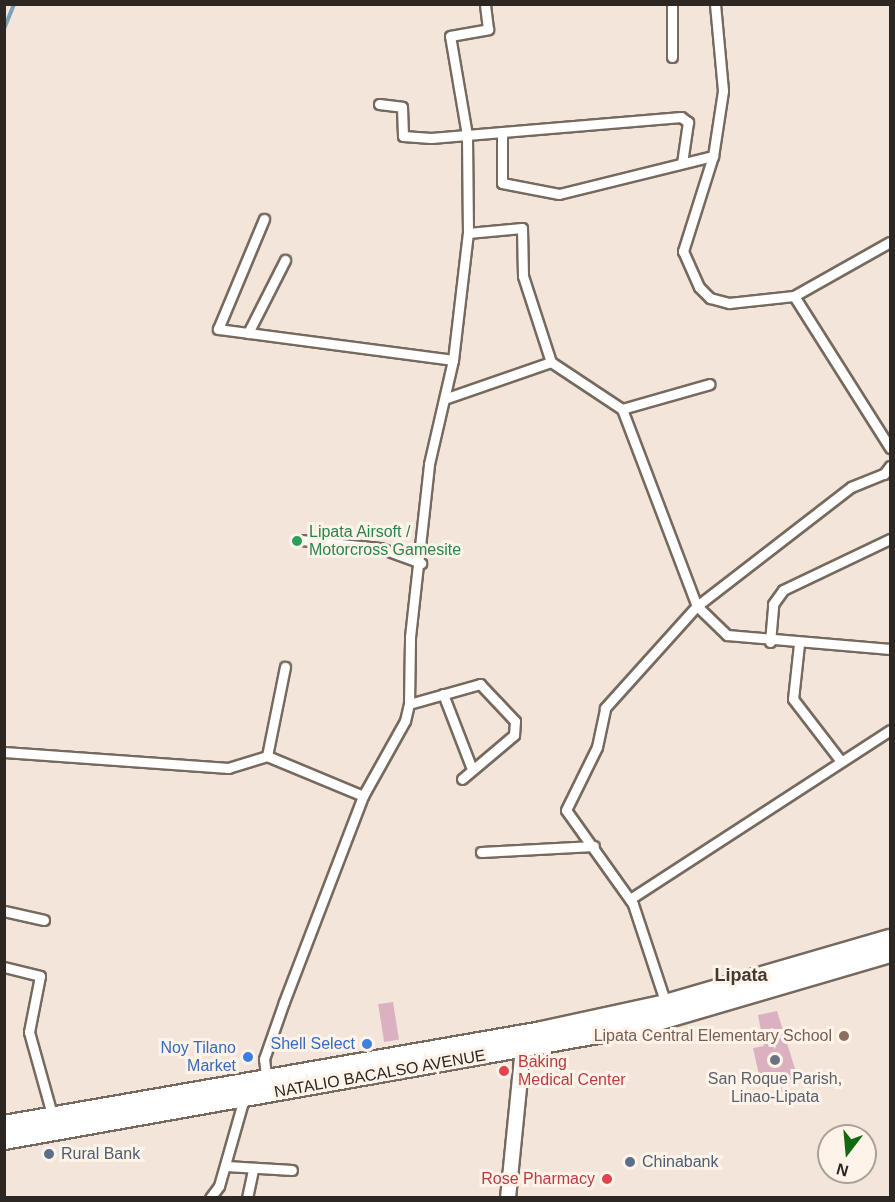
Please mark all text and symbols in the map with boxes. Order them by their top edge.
place label: Lipata Airsoft / Motorcross Gamesite [309,522,461,560]
marker: Lipata Airsoft / Motorcross Gamesite [290,534,304,548]
district label: Lipata [714,964,768,986]
place label: Lipata Central Elementary School [594,1026,832,1046]
marker: Lipata Central Elementary School [837,1029,851,1043]
place label: Shell Select [271,1034,355,1054]
marker: Shell Select [360,1037,374,1051]
place label: Noy Tilano Market [160,1038,236,1076]
street label: NATALIO BACALSO AVENUE [272,1046,488,1102]
marker: Noy Tilano Market [241,1050,255,1064]
place label: Baking Medical Center [518,1052,626,1090]
marker: San Roque Parish, Linao-Lipata [768,1053,782,1067]
marker: Baking Medical Center [495,1062,513,1080]
place label: San Roque Parish, Linao-Lipata [708,1069,842,1107]
north arrow [817,1124,877,1184]
place label: Rural Bank [61,1144,140,1164]
marker: Rural Bank [42,1147,56,1161]
place label: Chinabank [642,1152,718,1172]
marker: Chinabank [623,1155,637,1169]
text: N [835,1160,850,1180]
place label: Rose Pharmacy [481,1169,595,1189]
marker: Rose Pharmacy [600,1172,614,1186]

